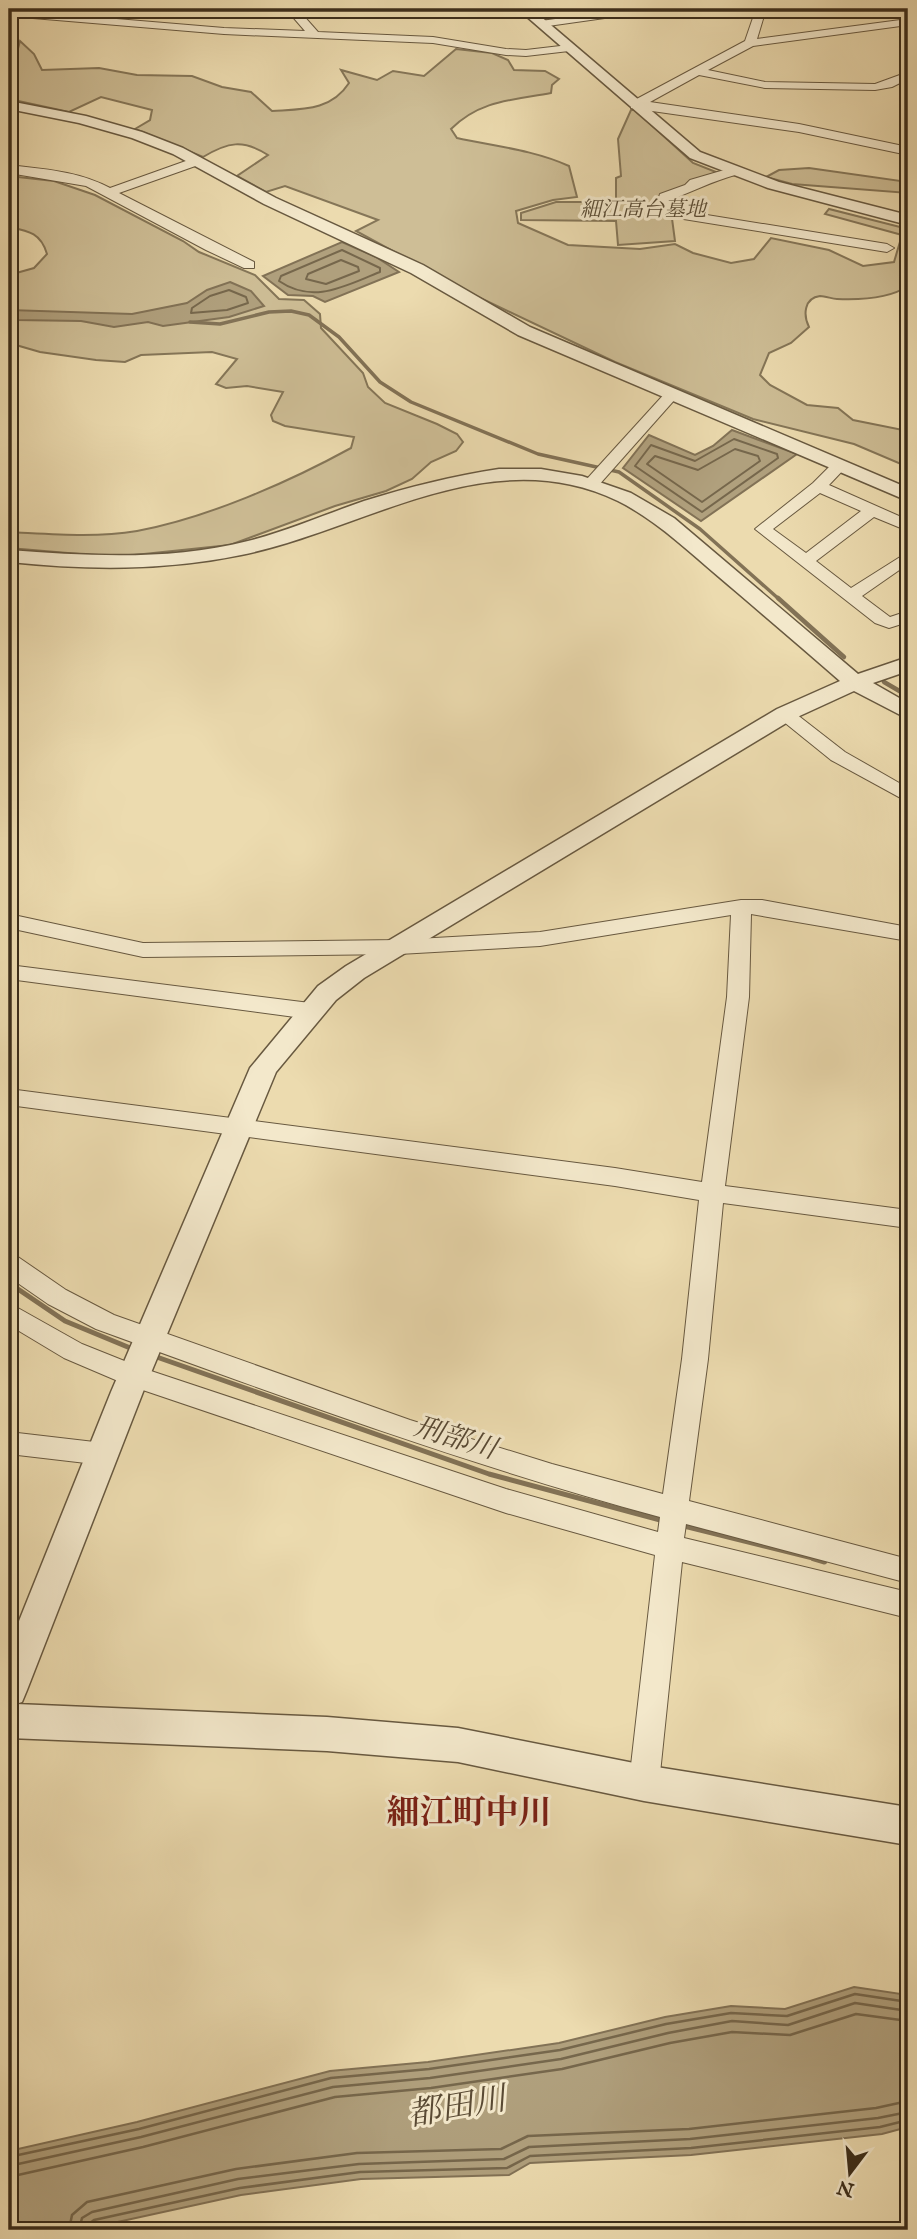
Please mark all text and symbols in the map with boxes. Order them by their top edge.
park label: 細江高台墓地 [580,197,708,224]
water label: 刑部川 [410,1410,503,1469]
district label: 細江町中川 [387,1793,552,1835]
water label: 都田川 [405,2078,512,2137]
north arrow [816,2138,886,2208]
text: N [834,2173,858,2201]

